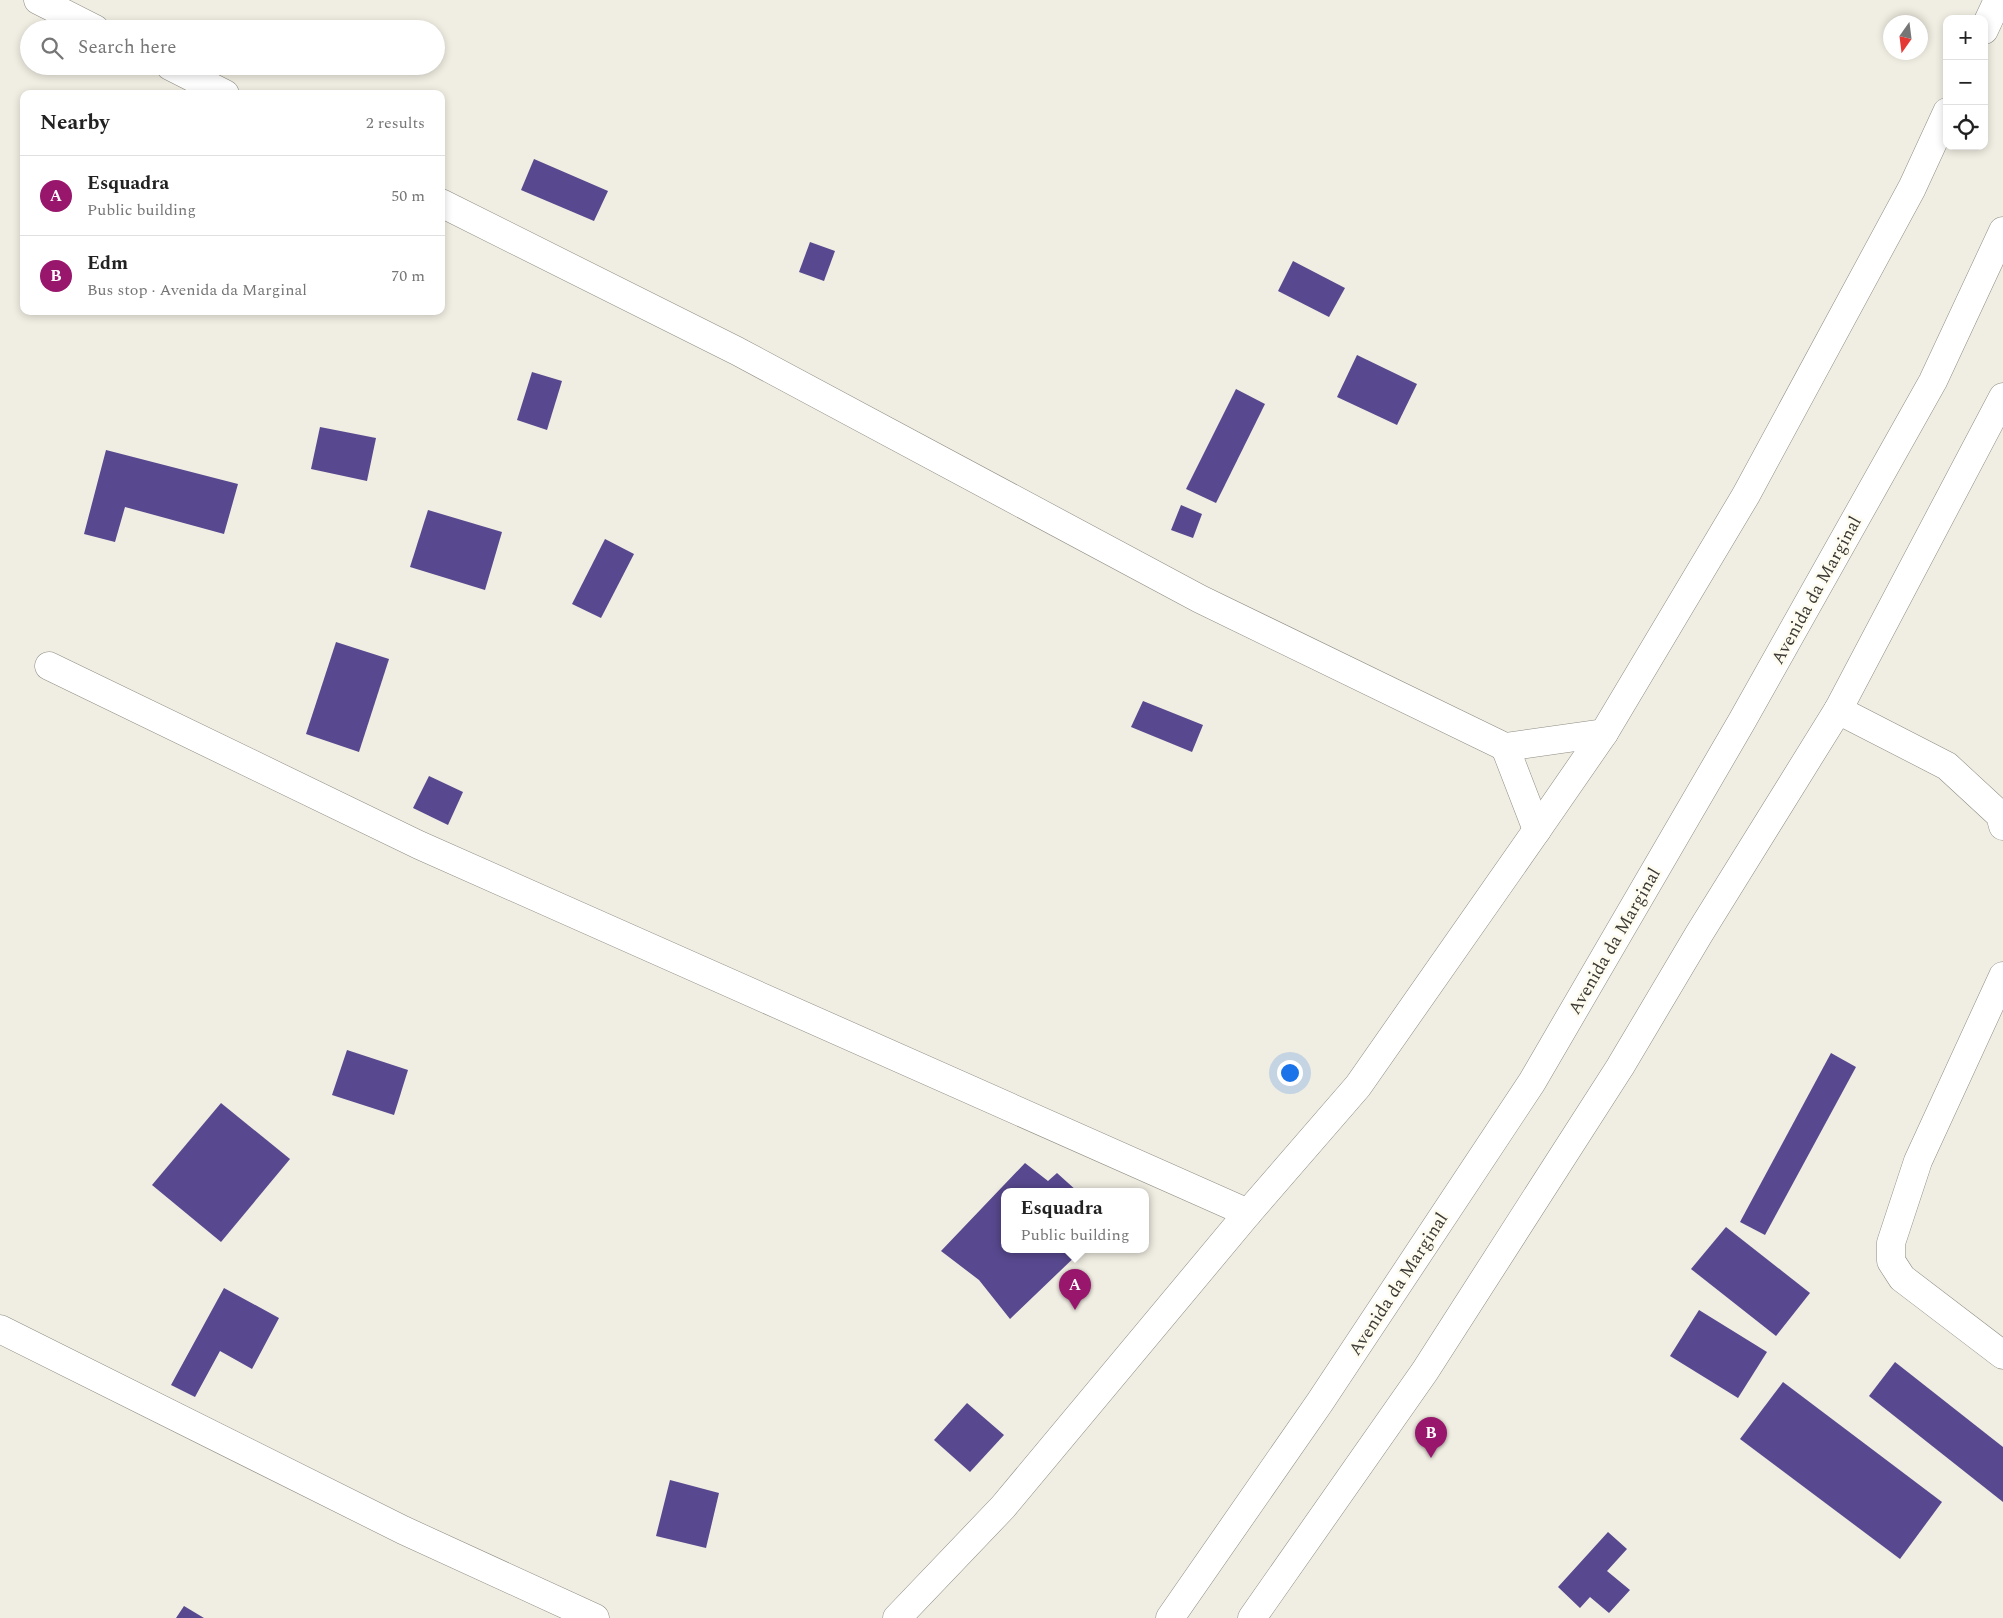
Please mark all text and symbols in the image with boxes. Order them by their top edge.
north arrow [1883,15,1928,60]
map controls [1943,15,1988,150]
button: + [1943,15,1988,60]
search box [20,20,445,75]
text: Search here [78,33,177,62]
icon: search [38,34,66,62]
button: − [1943,60,1988,105]
button: locate [1943,105,1988,150]
text: Nearby [40,107,110,139]
text: 2 results [366,111,425,135]
text: Esquadra [87,169,169,198]
text: A [50,184,62,208]
text: 50 m [391,184,425,208]
text: Public building [87,198,196,222]
text: Edm [87,249,128,278]
text: B [50,264,62,288]
text: 70 m [391,264,425,288]
text: Bus stop · Avenida da Marginal [87,278,307,302]
street label: Avenida da Marginal [1764,511,1868,669]
street label: Avenida da Marginal [1561,863,1668,1020]
your location [1277,1060,1303,1086]
popup [1001,1188,1149,1253]
text: Esquadra [1020,1194,1103,1223]
street label: Avenida da Marginal [1342,1207,1455,1361]
text: Public building [1020,1223,1130,1247]
pin: A [1059,1269,1091,1310]
pin: B [1415,1417,1447,1458]

